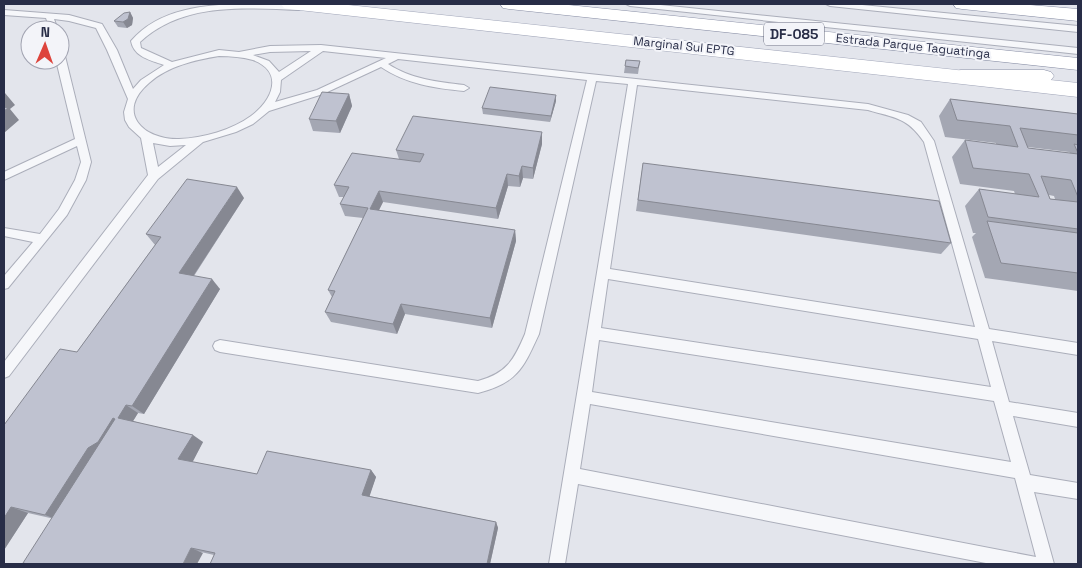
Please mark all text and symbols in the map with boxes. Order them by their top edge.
north arrow [20,20,70,70]
road number: DF-085 [764,22,824,46]
text: N [40,23,50,41]
street label: Estrada Parque Taguatinga [835,30,991,62]
street label: Marginal Sul EPTG [633,33,736,59]

